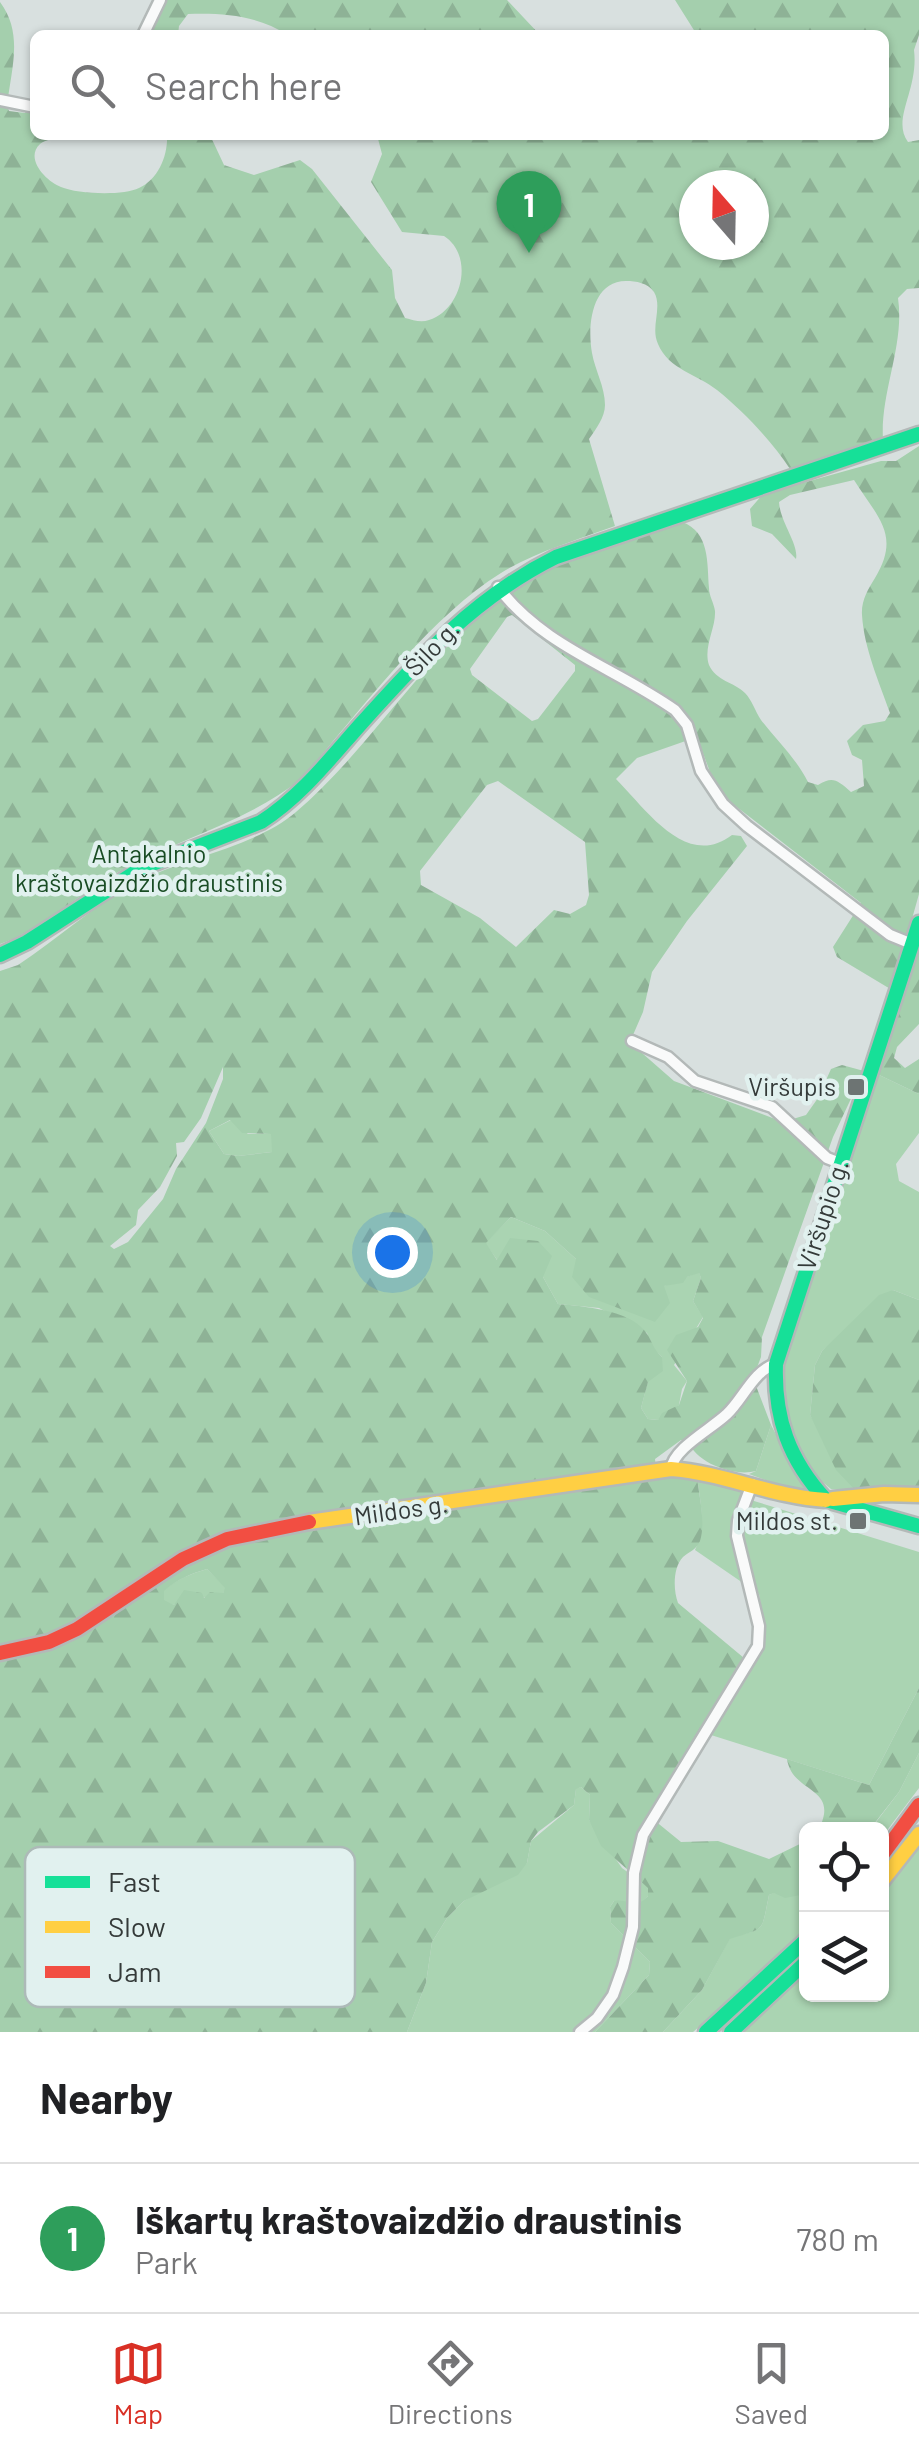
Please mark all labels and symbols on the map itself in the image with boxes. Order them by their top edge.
pin: 1 [496,170,562,253]
north arrow [679,170,769,260]
street label: Šilo g. [398,613,465,681]
park label: Antakalnio kraštovaizdžio draustinis [15,838,283,897]
place label: Viršupis [748,1071,836,1101]
marker: Viršupis [845,1076,867,1098]
street label: Viršupio g. [790,1155,854,1274]
your location [367,1227,418,1278]
street label: Mildos g. [352,1488,450,1530]
place label: Mildos st. [736,1505,838,1535]
marker: Mildos st. [847,1510,869,1532]
legend [25,1847,355,2007]
text: Fast [108,1864,161,1898]
text: Slow [108,1909,166,1943]
text: Jam [108,1954,162,1988]

